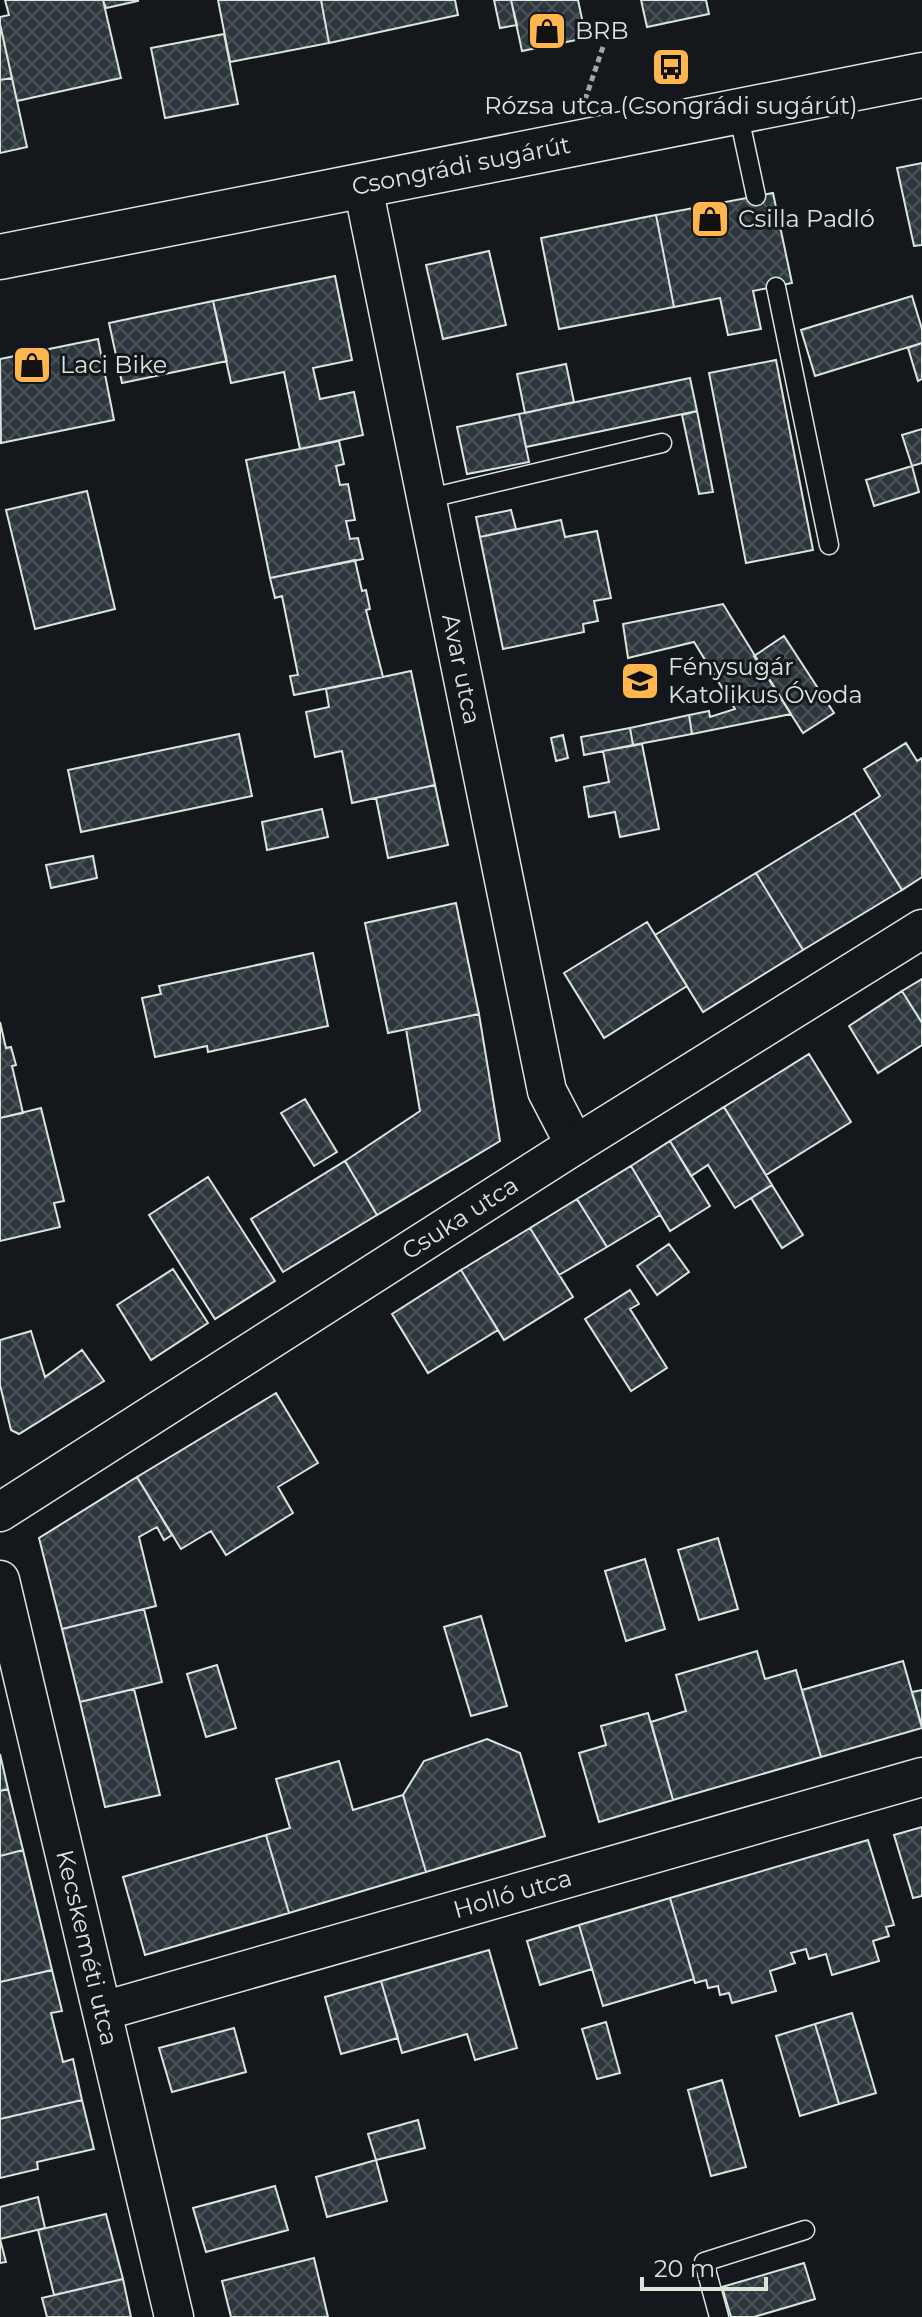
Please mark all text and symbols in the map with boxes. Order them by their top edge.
shop icon: BRB [526,10,568,52]
place label: BRB [575,16,629,45]
bus stop icon: Rózsa utca (Csongrádi sugárút) [650,46,692,88]
place label: Rózsa utca (Csongrádi sugárút) [484,91,858,120]
street label: Csongrádi sugárút [349,130,573,201]
shop icon: Csilla Padló [689,198,731,240]
place label: Csilla Padló [738,204,875,233]
shop icon: Laci Bike [11,344,53,386]
place label: Laci Bike [60,350,167,379]
street label: Avar utca [436,611,487,727]
place label: Fénysugár Katolikus Óvoda [668,652,863,709]
school or university icon: Fénysugár Katolikus Óvoda [619,660,661,702]
street label: Csuka utca [396,1170,523,1266]
street label: Kecskeméti utca [50,1847,124,2049]
street label: Holló utca [450,1863,575,1924]
scale bar [642,2241,766,2291]
text: 20 m [654,2254,715,2283]

